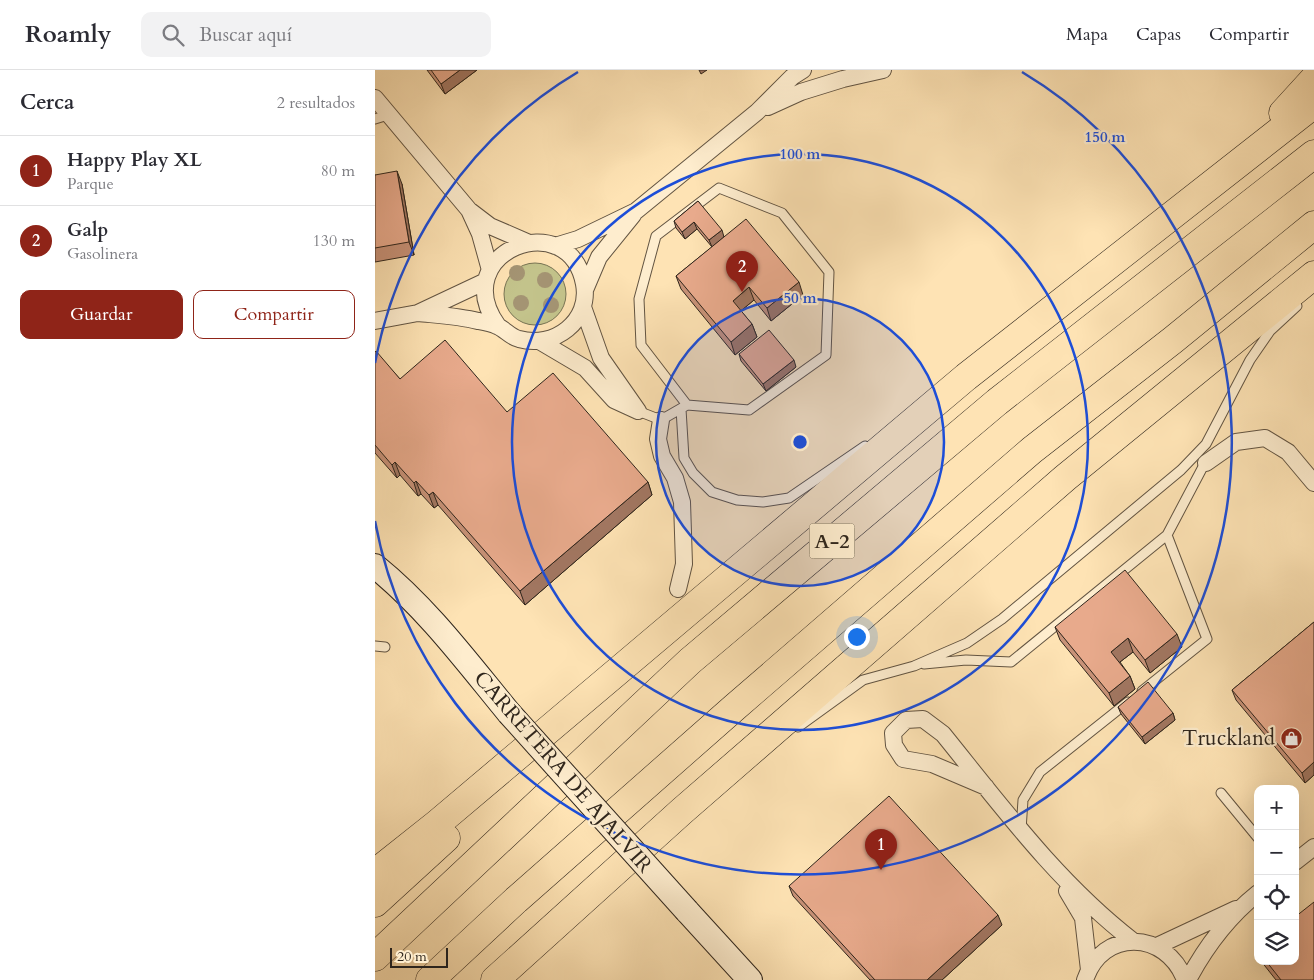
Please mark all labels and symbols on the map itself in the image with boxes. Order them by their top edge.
text: 150 m [1085,127,1126,147]
text: 100 m [780,144,821,164]
pin: 2 [726,251,758,292]
text: 50 m [783,288,817,308]
centre of rings [791,433,809,451]
road number: A-2 [809,524,855,558]
your location [844,624,870,650]
street label: CARRETERA DE AJALVIR [467,665,659,880]
place label: Truckland [1182,724,1275,753]
shop icon: Truckland [1279,726,1303,750]
pin: 1 [865,829,897,870]
scale bar [390,945,447,968]

